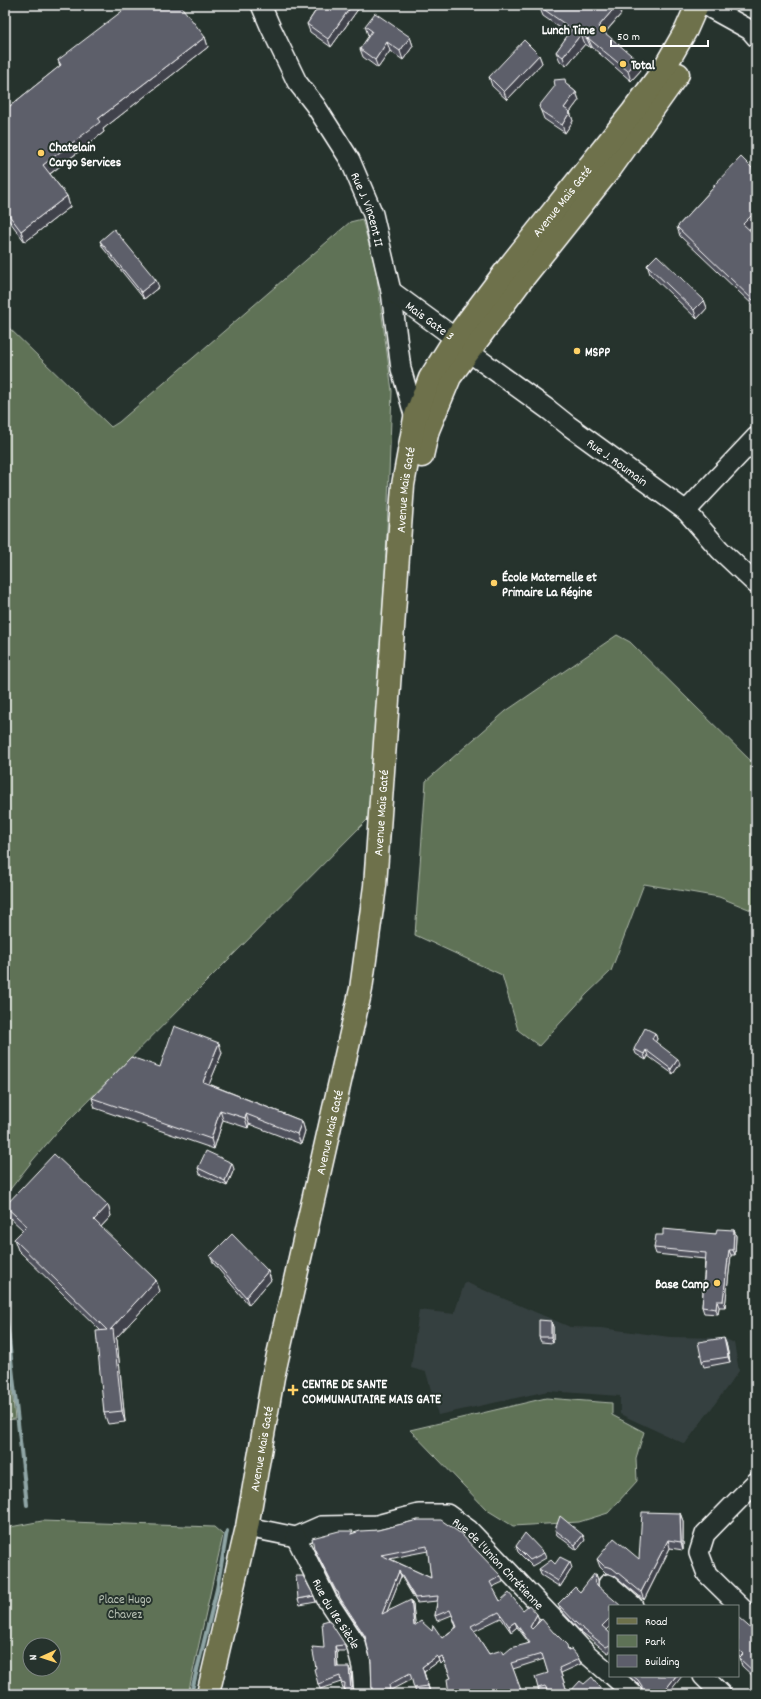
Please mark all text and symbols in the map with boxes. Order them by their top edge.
place label: Lunch Time [542,22,595,41]
scale bar [611,22,708,48]
marker: Lunch Time [598,24,608,34]
text: 50 m [617,29,640,46]
place label: Total [631,57,656,76]
marker: Total [618,59,628,69]
place label: Chatelain Cargo Services [49,139,122,173]
marker: Chatelain Cargo Services [36,148,46,158]
street label: Avenue Maïs Gaté [529,162,598,242]
street label: Rue J. Vincent II [344,170,387,249]
street label: Mais Gate 3 [401,298,457,346]
place label: MSPP [585,344,610,363]
marker: MSPP [572,346,582,356]
street label: Rue J. Roumain [582,435,651,492]
street label: Avenue Maïs Gaté [393,445,422,533]
place label: École Maternelle et Primaire La Régine [502,569,597,603]
marker: École Maternelle et Primaire La Régine [489,578,499,588]
street label: Avenue Maïs Gaté [370,769,395,857]
street label: Avenue Maïs Gaté [312,1088,350,1177]
place label: Base Camp [655,1276,709,1295]
marker: Base Camp [712,1278,722,1288]
place label: CENTRE DE SANTE COMMUNAUTAIRE MAIS GATE [302,1376,442,1410]
marker: CENTRE DE SANTE COMMUNAUTAIRE MAIS GATE [287,1384,299,1396]
street label: Avenue Maïs Gaté [246,1405,280,1493]
street label: Rue de l'Union Chrétienne [447,1514,547,1615]
street label: Rue du 18e Siècle [306,1576,364,1651]
park label: Place Hugo Chavez [99,1591,152,1625]
legend [609,1605,739,1677]
text: Road [645,1614,667,1631]
text: Park [645,1634,666,1651]
north arrow [22,1637,62,1677]
text: N [26,1654,42,1661]
text: Building [645,1654,680,1671]

